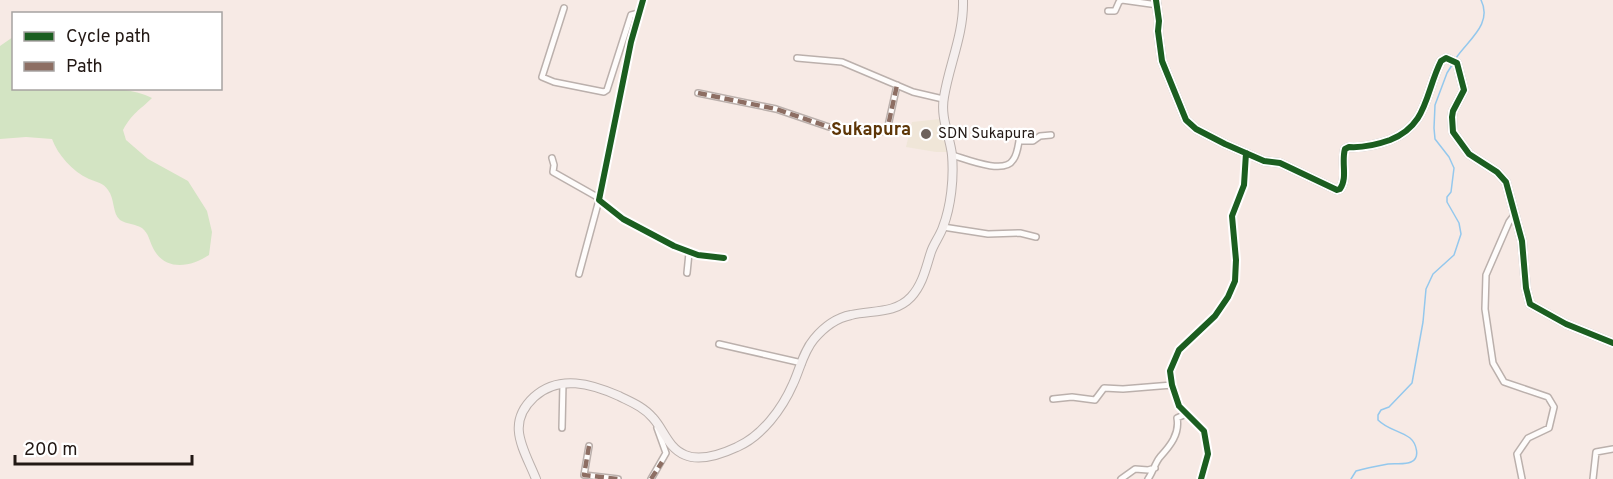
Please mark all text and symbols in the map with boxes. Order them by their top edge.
legend [12,12,222,90]
text: Cycle path [66,26,151,49]
text: Path [66,56,103,79]
district label: Sukapura [831,119,911,142]
place label: SDN Sukapura [938,125,1035,144]
marker: SDN Sukapura [919,127,933,141]
scale bar [15,428,192,466]
text: 200 m [24,439,77,462]

